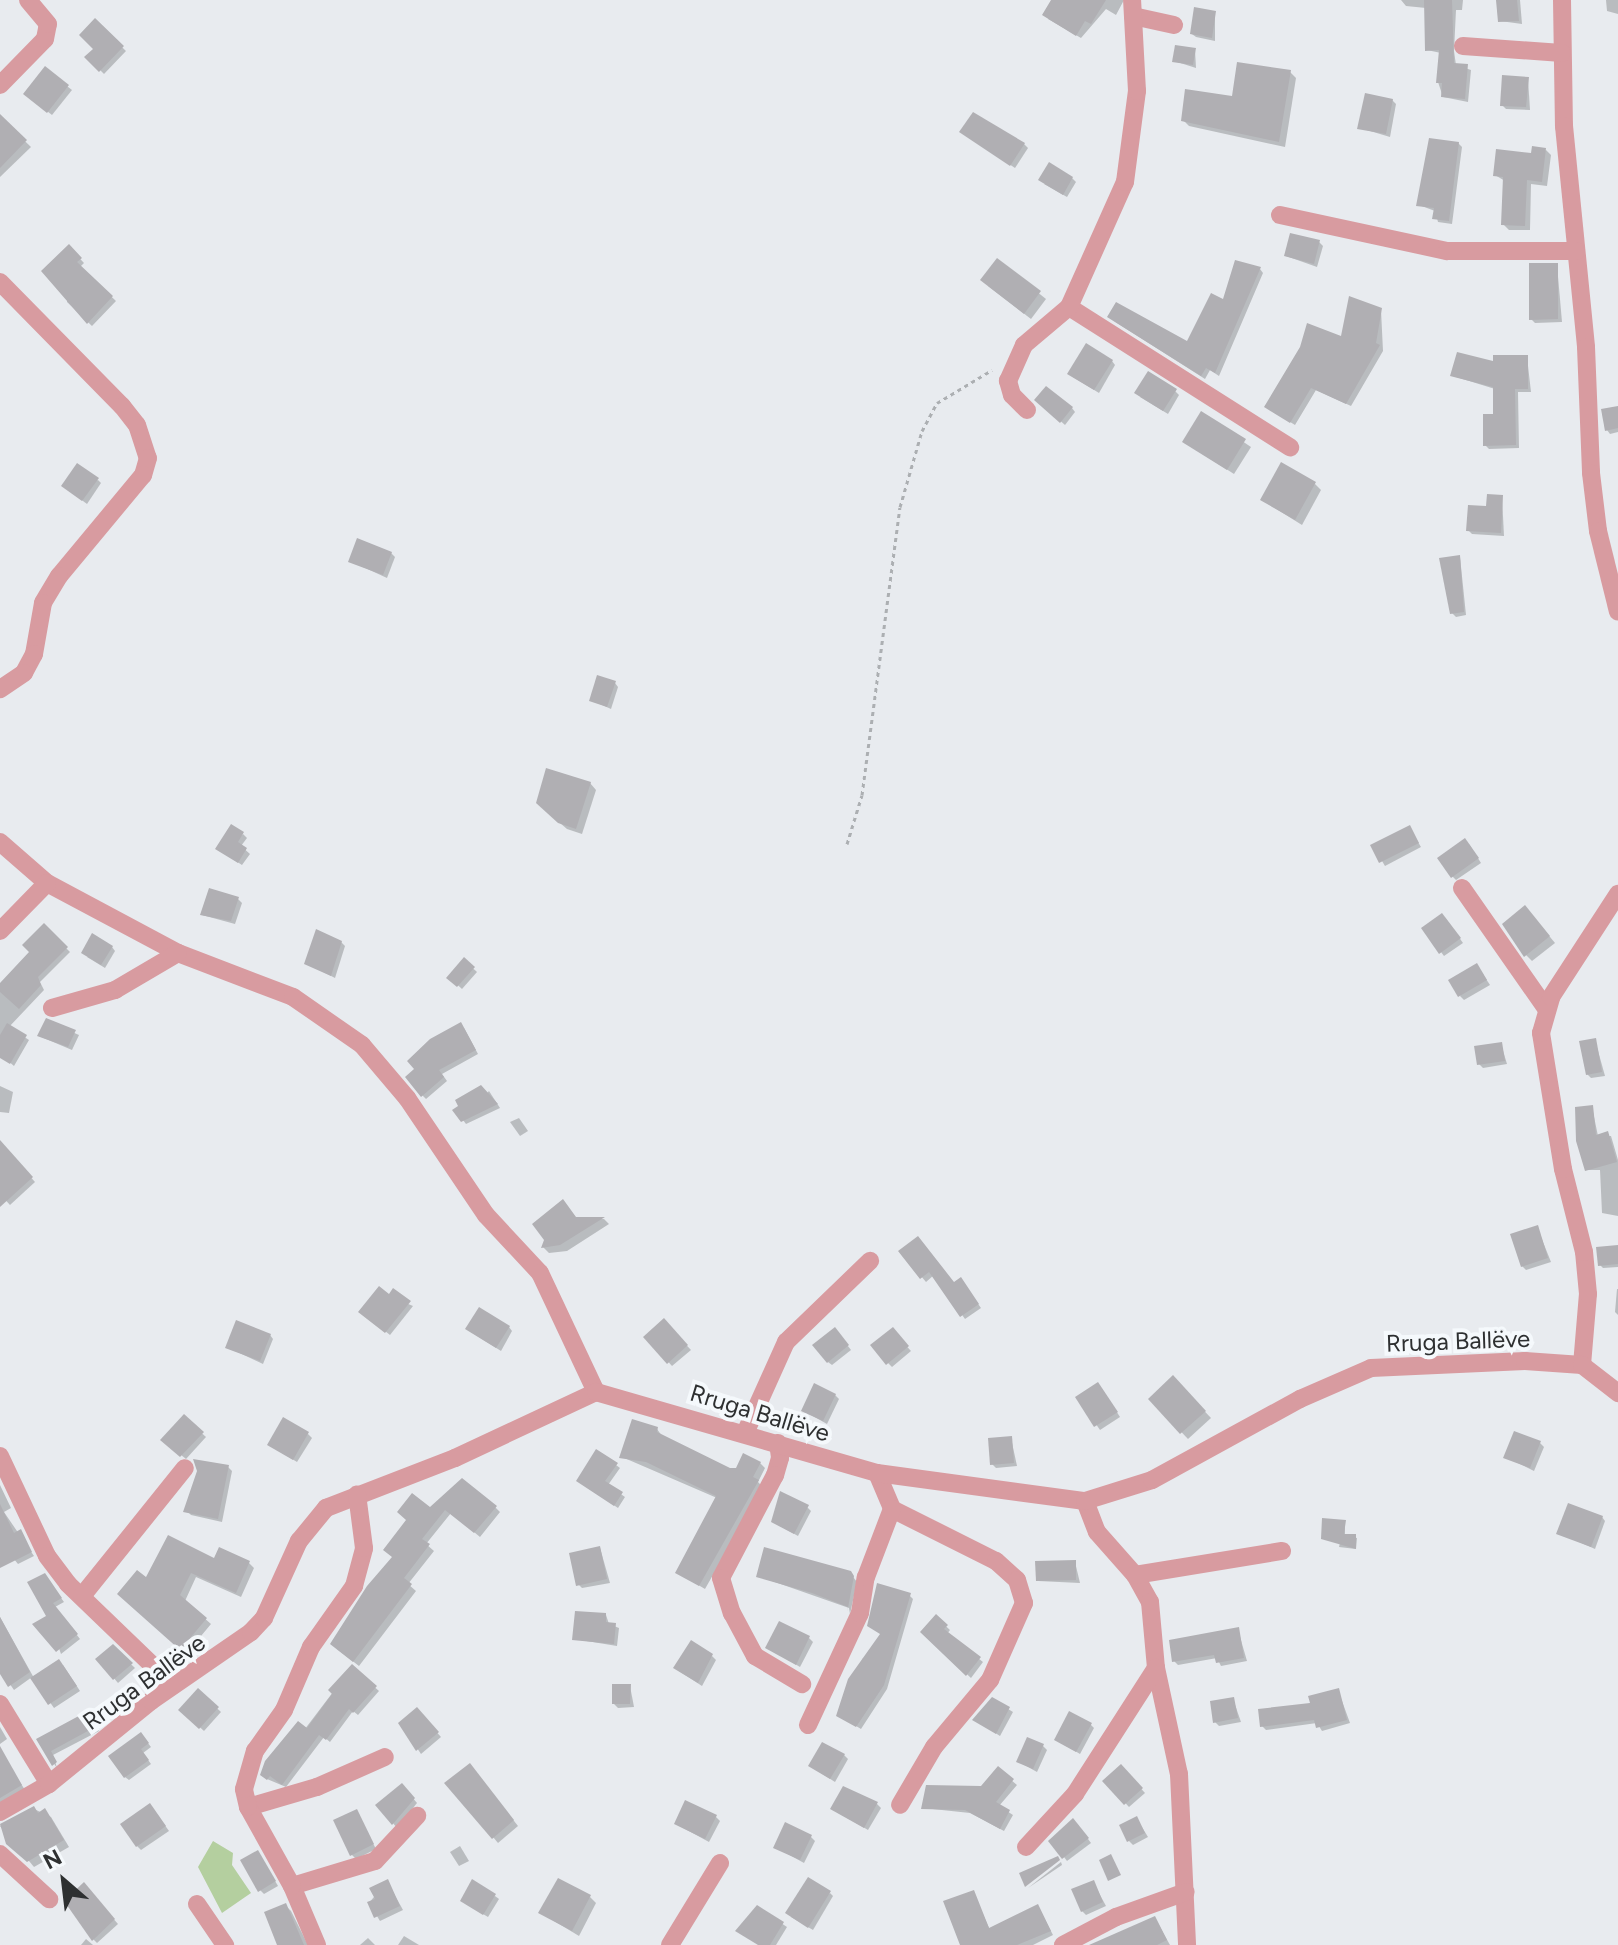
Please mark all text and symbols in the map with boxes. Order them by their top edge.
street label: Rruga Ballëve [1385,1324,1531,1358]
street label: Rruga Ballëve [687,1378,833,1448]
street label: Rruga Ballëve [77,1628,211,1736]
north arrow [24,1841,104,1921]
text: N [39,1843,66,1875]

